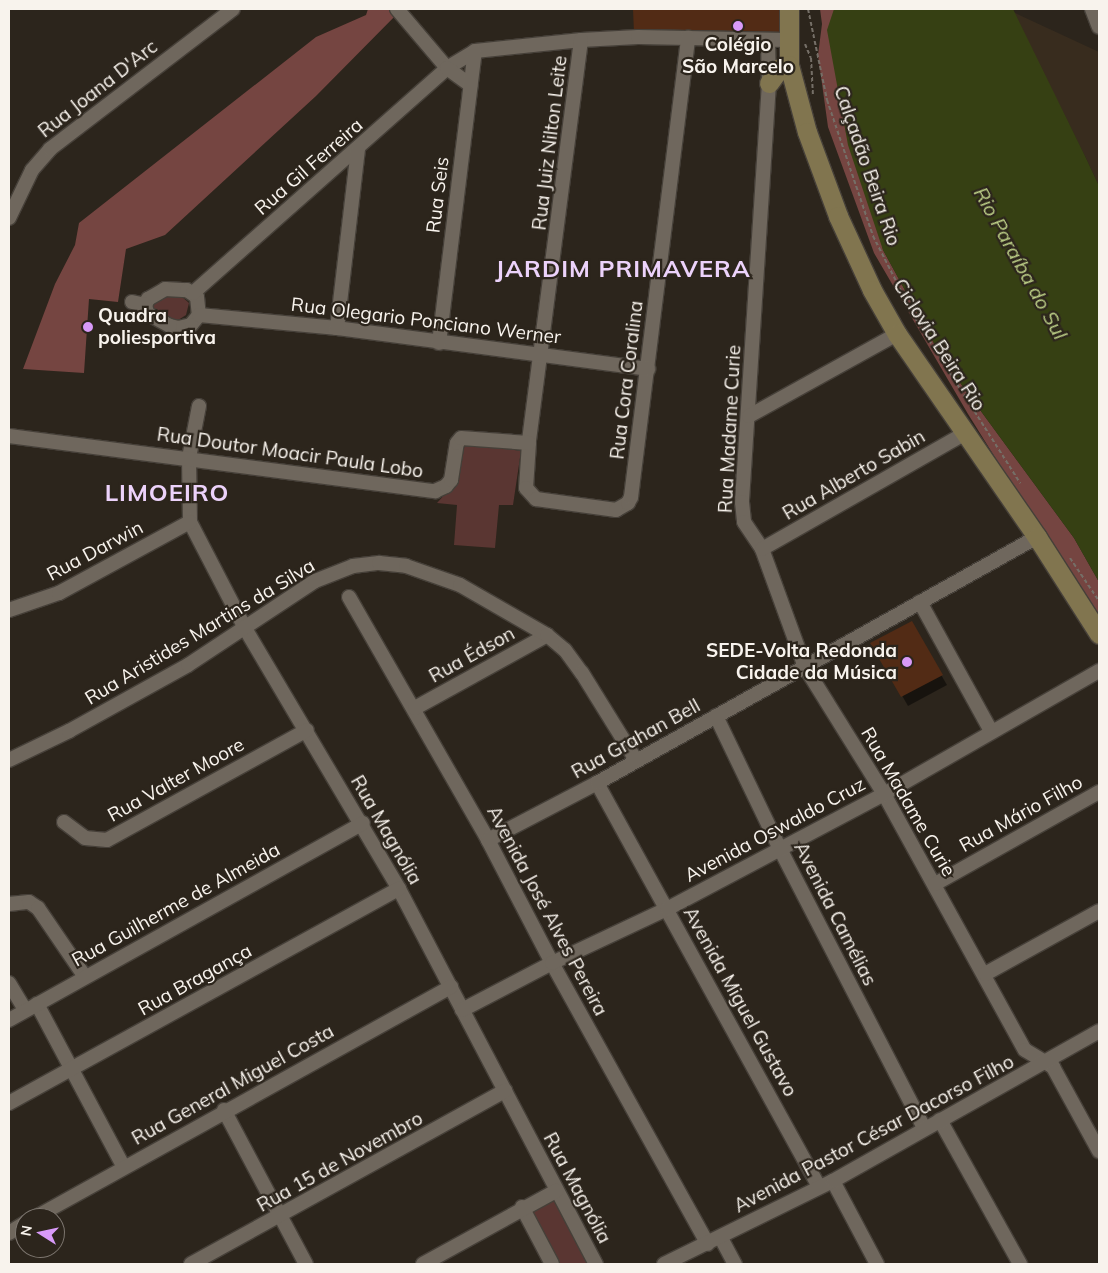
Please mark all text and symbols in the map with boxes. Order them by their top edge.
marker: Colégio São Marcelo [732,20,744,32]
place label: Colégio São Marcelo [682,34,794,78]
street label: Rua Joana D'Arc [34,35,162,143]
street label: Rua Juiz Nilton Leite [528,54,572,232]
street label: Calçadão Beira Rio [829,83,905,249]
street label: Rua Gil Ferreira [250,114,368,220]
street label: Rua Seis [422,156,454,234]
water label: Rio Paraíba do Sul [969,183,1073,343]
district label: JARDIM PRIMAVERA [493,255,753,283]
street label: Ciclovia Beira Rio [888,275,990,415]
street label: Rua Olegario Ponciano Werner [290,293,562,349]
street label: Rua Cora Coralina [606,299,648,461]
place label: Quadra poliesportiva [98,305,216,349]
marker: Quadra poliesportiva [82,321,94,333]
street label: Rua Madame Curie [714,344,746,514]
street label: Rua Doutor Moacir Paula Lobo [155,423,425,483]
street label: Rua Alberto Sabin [779,425,929,525]
district label: LIMOEIRO [104,479,230,507]
street label: Rua Darwin [43,516,147,586]
street label: Rua Aristides Martins da Silva [81,554,319,710]
street label: Rua Édson [425,622,519,688]
place label: SEDE-Volta Redonda Cidade da Música [706,640,897,684]
marker: SEDE-Volta Redonda Cidade da Música [901,656,913,668]
street label: Rua Grahan Bell [568,694,704,784]
street label: Rua Madame Curie [856,723,960,881]
street label: Rua Valter Moore [104,733,248,827]
street label: Rua Magnólia [346,771,426,889]
street label: Rua Mário Filho [956,771,1086,857]
street label: Avenida Oswaldo Cruz [681,773,869,887]
street label: Avenida José Alves Pereira [482,802,612,1020]
street label: Rua Guilherme de Almeida [68,838,284,972]
street label: Avenida Camélias [789,838,881,990]
street label: Avenida Miguel Gustavo [678,903,802,1101]
street label: Rua Bragança [134,939,256,1021]
street label: Rua General Miguel Costa [128,1020,338,1150]
street label: Avenida Pastor César Dacorso Filho [730,1050,1018,1218]
street label: Rua 15 de Novembro [253,1107,427,1217]
street label: Rua Magnólia [538,1129,616,1247]
north arrow [15,1208,65,1258]
text: N [16,1224,36,1237]

